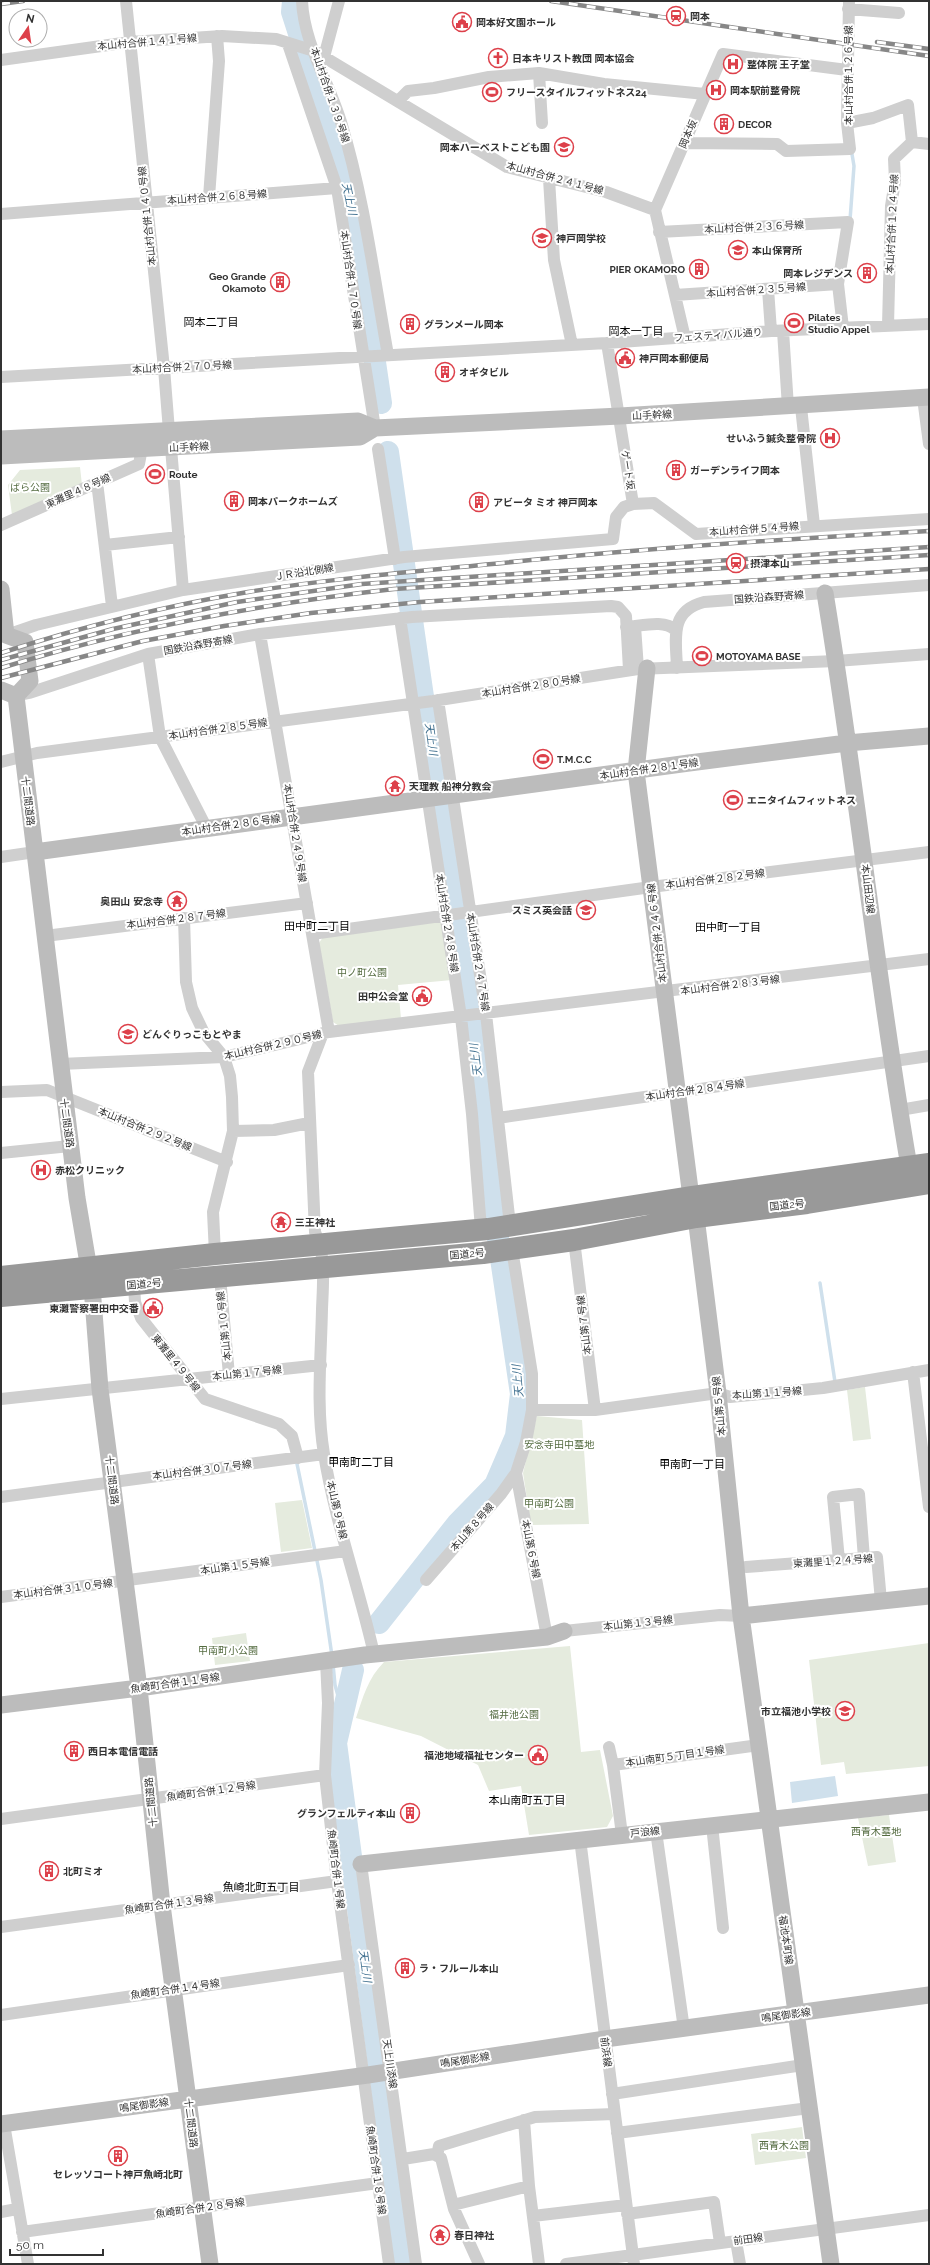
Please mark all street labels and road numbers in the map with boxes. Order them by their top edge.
street label: 本山村合併１２６号線 [843,25,854,125]
street label: 本山村合併１４１号線 [97,32,197,52]
street label: 本山村合併１３９号線 [309,46,351,144]
street label: 岡本坂 [677,118,699,150]
street label: 本山村合併２４１号線 [505,160,605,196]
street label: 本山村合併１４０号線 [136,166,158,266]
street label: 本山村合併１２４号線 [884,174,900,274]
street label: 本山村合併２６８号線 [167,188,267,206]
street label: 本山村合併２３６号線 [704,219,804,235]
street label: 本山村合併１７０号線 [339,230,363,330]
street label: 本山村合併２３５号線 [706,281,806,299]
street label: フェスティバル通り [673,326,763,344]
street label: 本山村合併２７０号線 [132,359,232,375]
street label: 山手幹線 [632,408,672,422]
street label: 山手幹線 [169,440,209,454]
street label: ゲート坂 [619,449,637,491]
street label: 東灘里４８号線 [44,472,112,510]
street label: 本山村合併５４号線 [709,520,799,538]
street label: ＪＲ沿北側線 [274,562,334,582]
street label: 国鉄沿森野寄線 [734,589,804,605]
street label: 国鉄沿森野寄線 [163,634,233,656]
street label: 本山村合併２８０号線 [481,673,581,699]
street label: 本山村合併２８５号線 [168,717,268,741]
street label: 本山村合併２８１号線 [599,757,699,781]
street label: 十二間道路 [19,776,37,826]
street label: 本山村合併２４９号線 [282,783,308,883]
street label: 本山村合併２８６号線 [181,813,281,837]
street label: 本山田辺線 [859,864,877,914]
street label: 本山村合併２８２号線 [665,867,765,891]
street label: 本山村合併２４８号線 [434,873,460,973]
street label: 本山村合併２４６号線 [645,883,669,983]
street label: 本山村合併２８７号線 [126,907,226,931]
street label: 本山村合併２４７号線 [465,912,491,1012]
street label: 本山村合併２８３号線 [680,973,780,997]
street label: 本山村合併２９０号線 [223,1028,323,1062]
street label: 本山村合併２８４号線 [645,1078,745,1102]
street label: 十二間道路 [58,1097,76,1149]
street label: 本山村合併２９２号線 [97,1105,193,1153]
street label: 国道2号 [769,1198,805,1212]
street label: 国道2号 [449,1247,485,1261]
street label: 国道2号 [126,1277,162,1291]
street label: 本山第１０号線 [215,1291,233,1361]
street label: 本山第７号線 [575,1295,593,1355]
street label: 東灘里４９号線 [150,1332,202,1394]
street label: 本山第１７号線 [212,1364,282,1382]
street label: 本山第５号線 [710,1376,728,1436]
street label: 本山第１１号線 [732,1385,802,1401]
street label: 十二間道路 [103,1455,121,1505]
street label: 本山村合併３０７号線 [152,1458,252,1482]
street label: 本山第９号線 [325,1480,349,1540]
street label: 本山第８号線 [448,1501,496,1553]
street label: 本山第６号線 [520,1519,542,1579]
street label: 東灘里１２４号線 [793,1553,873,1569]
street label: 本山第１５号線 [200,1556,270,1576]
street label: 本山村合併３１０号線 [13,1577,113,1601]
street label: 本山第１３号線 [603,1614,673,1632]
street label: 魚崎町合併１１号線 [130,1671,220,1695]
street label: 本山南町５丁目１号線 [625,1744,725,1768]
street label: 十二間道路 [143,1777,159,1827]
street label: 魚崎町合併１２号線 [166,1779,256,1803]
street label: 戸浪線 [630,1825,660,1839]
street label: 魚崎町合併１号線 [326,1829,346,1909]
street label: 魚崎町合併１３号線 [124,1892,214,1916]
street label: 福池本町線 [777,1914,795,1966]
street label: 魚崎町合併１４号線 [130,1977,220,2001]
street label: 鳴尾御影線 [760,2006,812,2024]
street label: 前浜線 [599,2036,613,2068]
street label: 天上川添線 [381,2038,399,2090]
street label: 鳴尾御影線 [439,2051,491,2069]
street label: 鳴尾御影線 [118,2096,170,2114]
street label: 十二間道路 [182,2098,200,2148]
street label: 魚崎町合併１８号線 [364,2125,388,2215]
street label: 魚崎町合併２８号線 [155,2196,245,2220]
street label: 前田線 [732,2231,764,2247]

